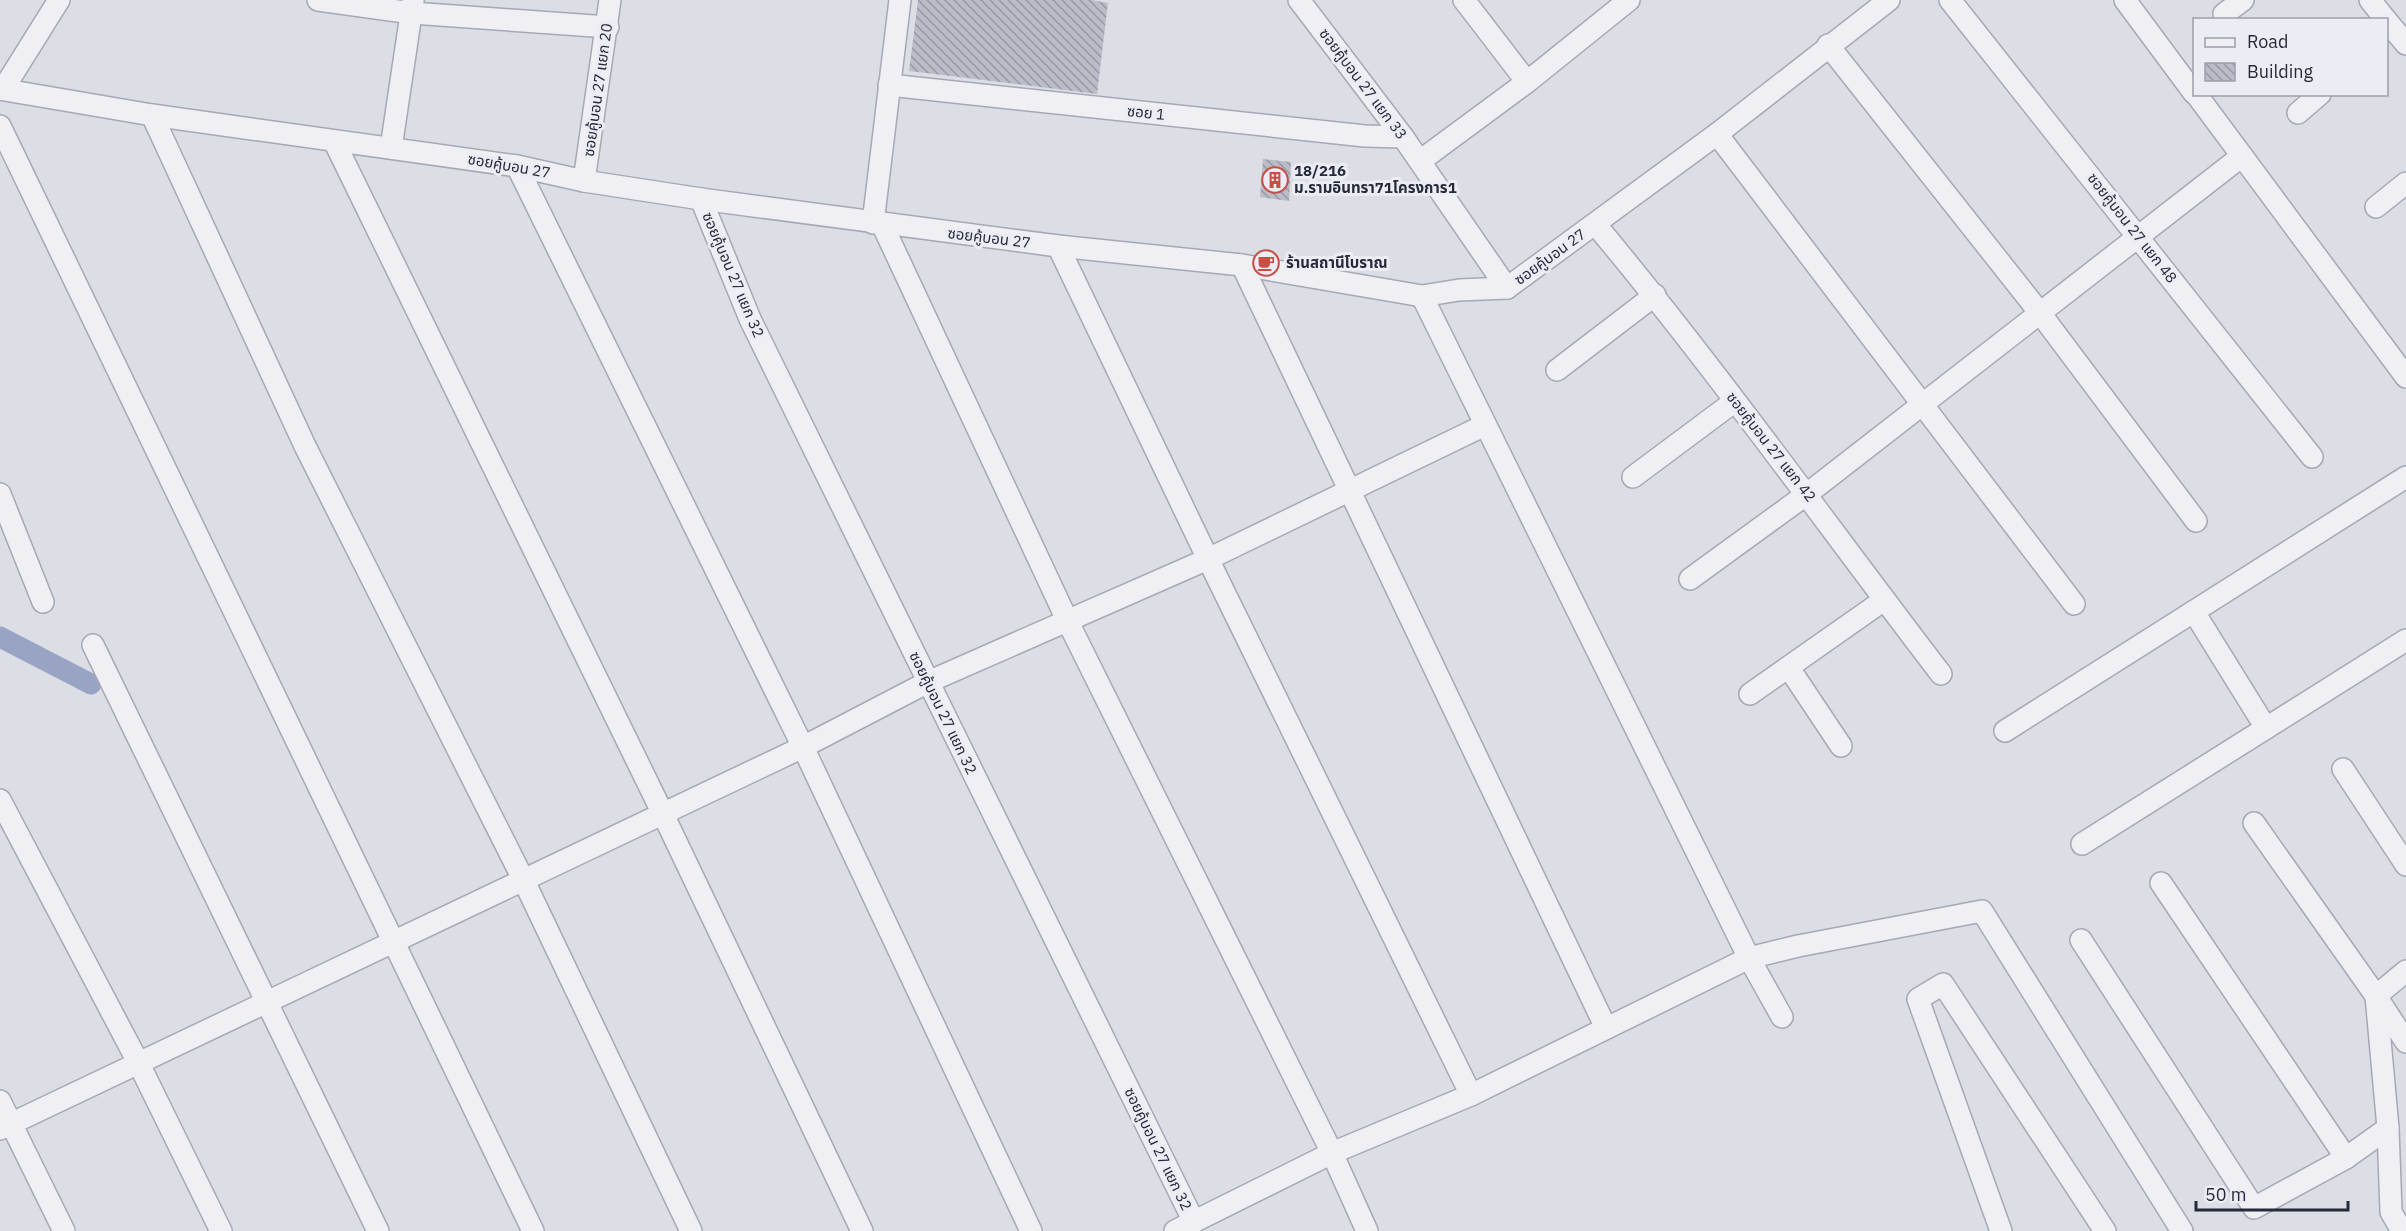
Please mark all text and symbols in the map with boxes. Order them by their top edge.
legend [2193,18,2388,96]
street label: ซอยคู้บอน 27 แยก 20 [579,22,616,158]
street label: ซอยคู้บอน 27 แยก 33 [1315,24,1411,143]
text: Road [2247,30,2288,53]
text: Building [2247,60,2314,83]
street label: ซอย 1 [1126,101,1166,124]
street label: ซอยคู้บอน 27 [466,149,552,182]
place label: 18/216 ม.รามอินทรา71โครงการ1 [1294,161,1457,197]
building icon: 18/216 ม.รามอินทรา71โครงการ1 [1260,165,1290,195]
street label: ซอยคู้บอน 27 แยก 48 [2083,169,2181,287]
street label: ซอยคู้บอน 27 แยก 32 [698,209,768,340]
street label: ซอยคู้บอน 27 [946,223,1032,252]
street label: ซอยคู้บอน 27 [1510,224,1589,289]
cafe icon: ร้านสถานีโบราณ [1251,248,1281,278]
place label: ร้านสถานีโบราณ [1286,253,1388,272]
street label: ซอยคู้บอน 27 แยก 42 [1722,388,1820,506]
street label: ซอยคู้บอน 27 แยก 32 [905,648,981,777]
street label: ซอยคู้บอน 27 แยก 32 [1120,1084,1196,1213]
scale bar [2196,1174,2348,1212]
text: 50 m [2205,1183,2247,1206]

